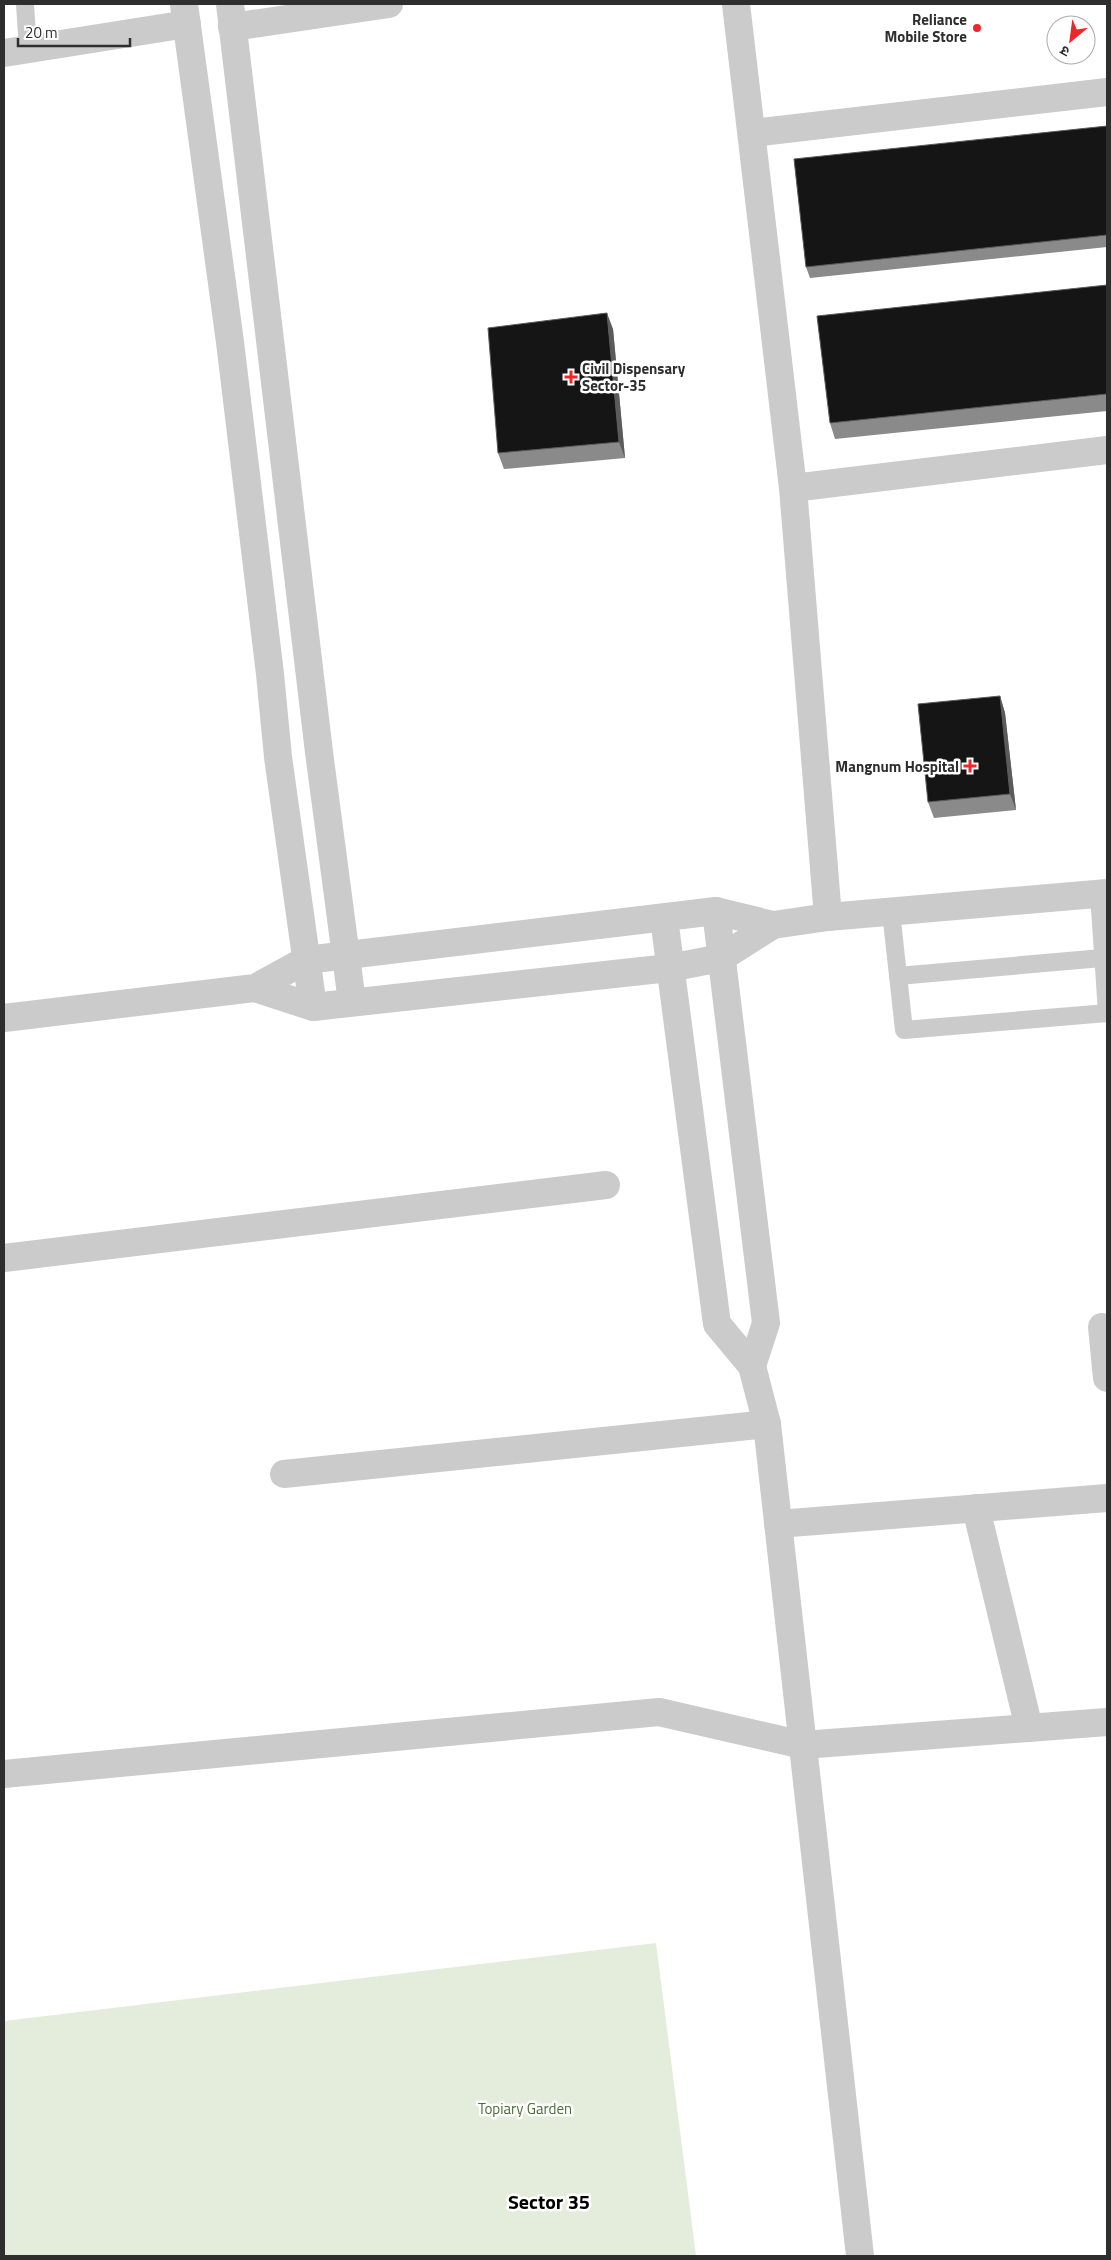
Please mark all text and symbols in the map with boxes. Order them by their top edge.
place label: Reliance Mobile Store [884,8,967,48]
scale bar [18,15,130,47]
north arrow [1046,15,1096,65]
text: 20 m [25,21,58,44]
marker: Reliance Mobile Store [971,22,983,34]
text: उ [1055,40,1073,63]
place label: Civil Dispensary Sector-35 [582,357,686,397]
marker: Civil Dispensary Sector-35 [564,370,578,384]
place label: Mangnum Hospital [835,755,959,778]
marker: Mangnum Hospital [963,759,977,773]
park label: Topiary Garden [478,2097,572,2120]
district label: Sector 35 [508,2186,590,2217]

